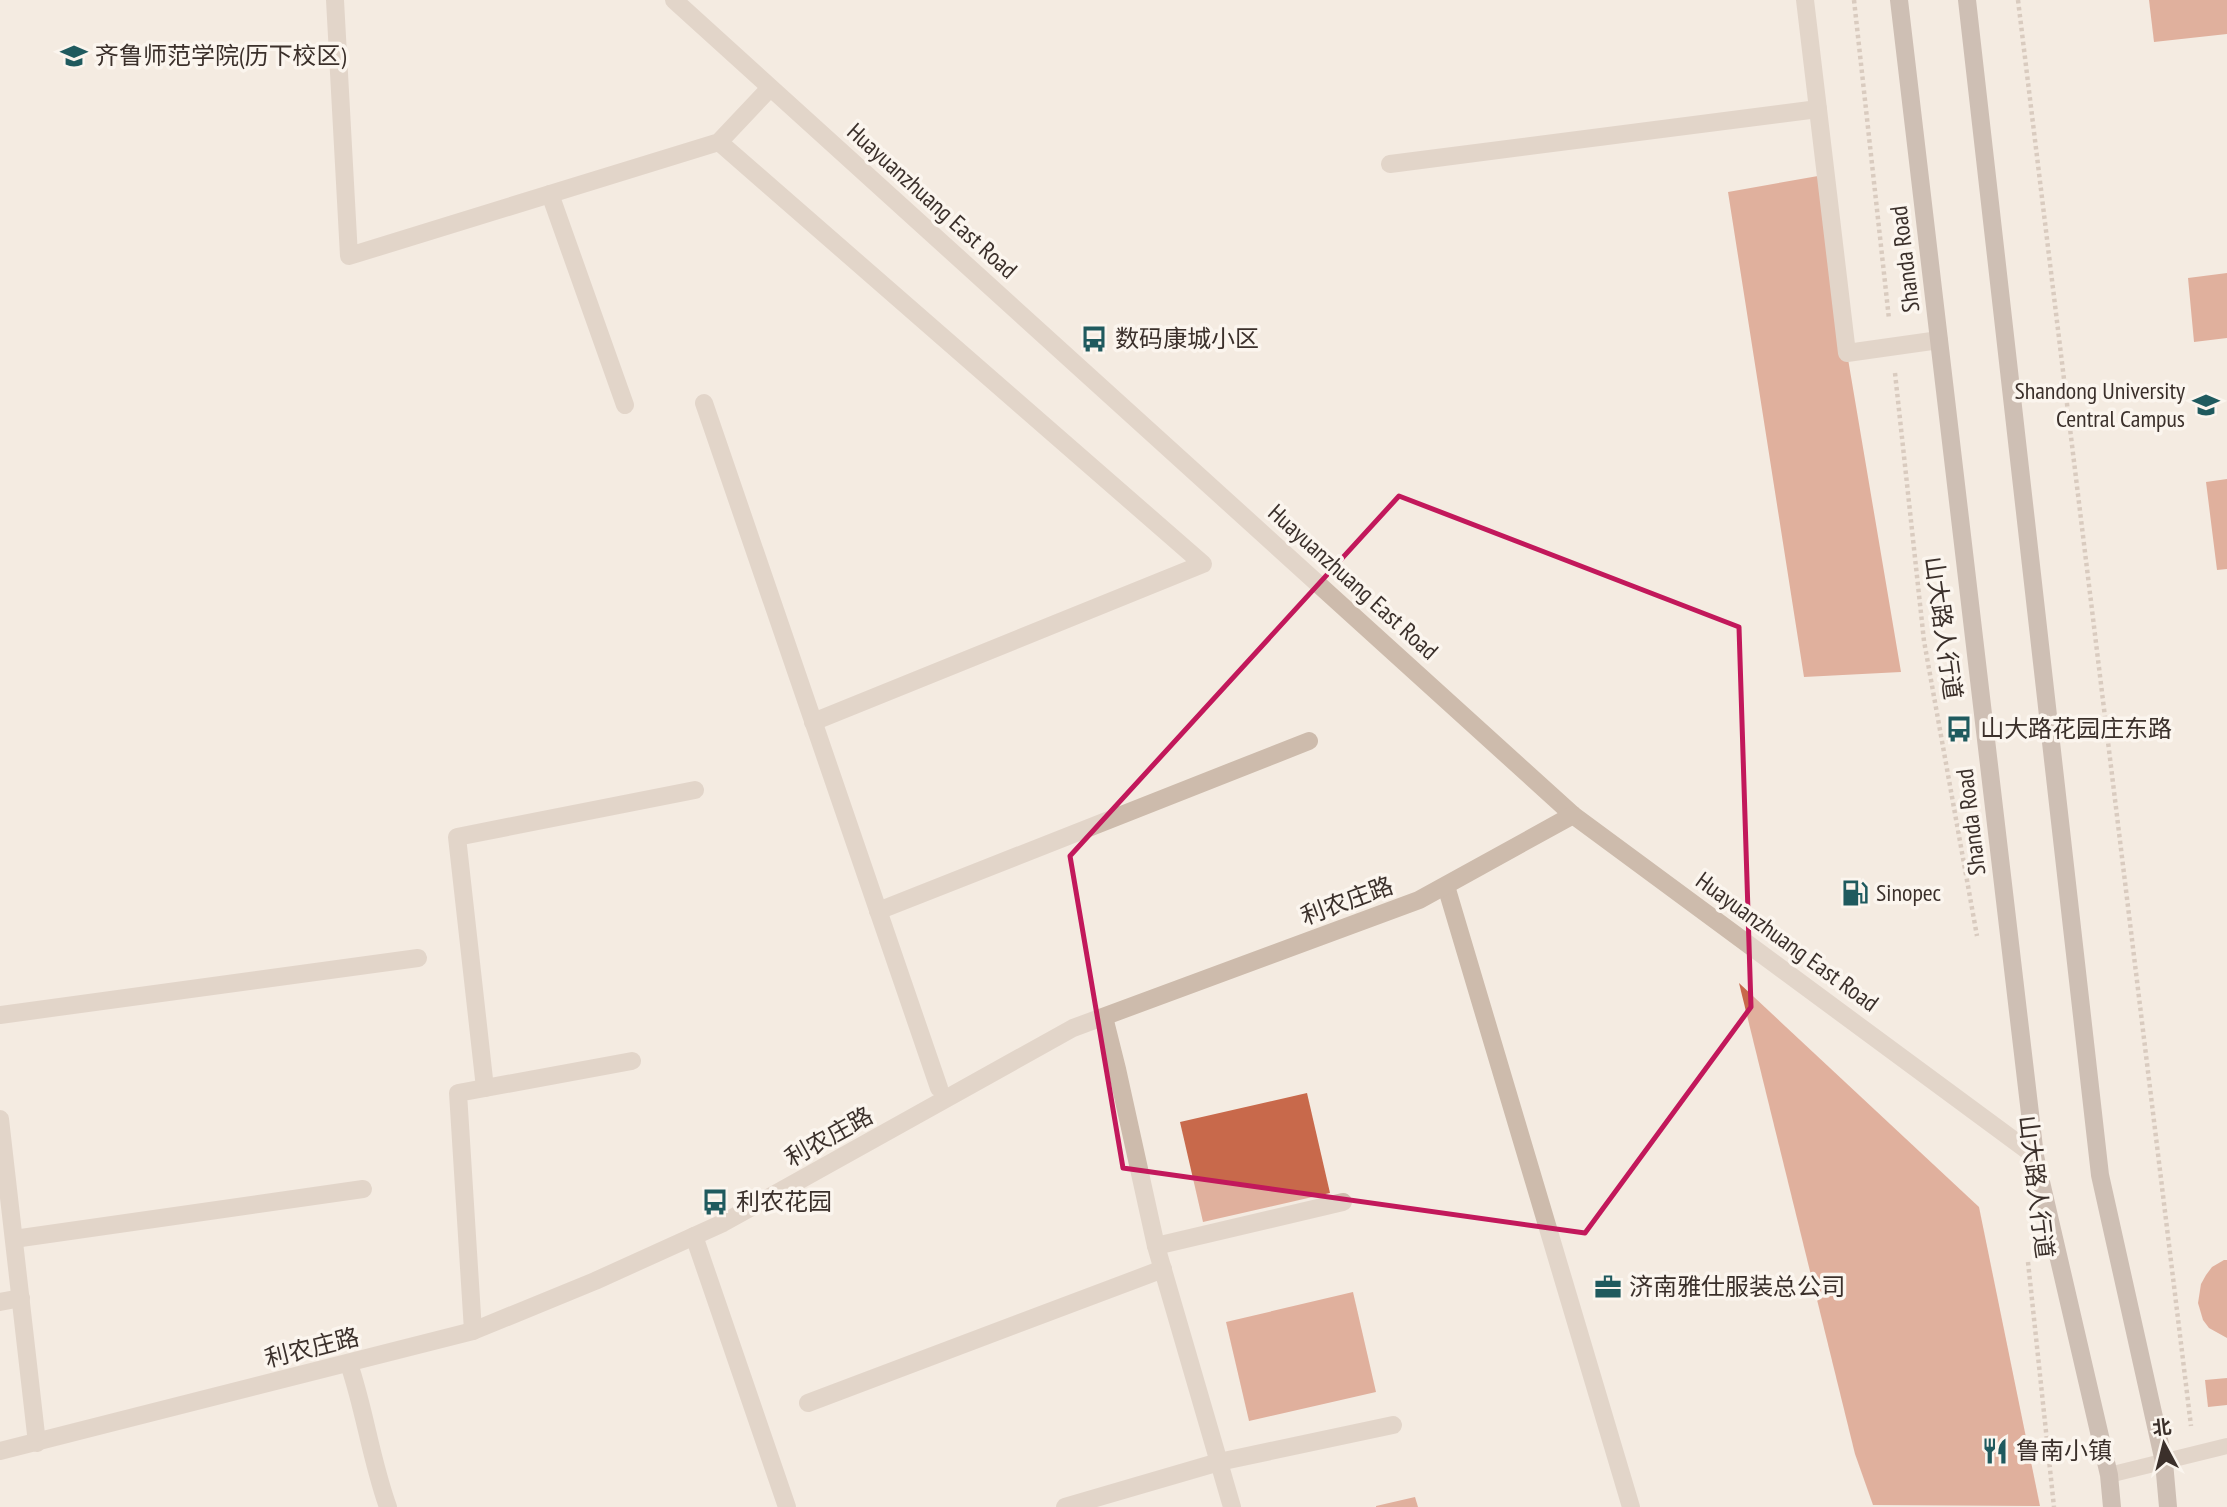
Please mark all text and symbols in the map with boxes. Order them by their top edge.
place label: 齐鲁师范学院(历下校区) [95,40,347,71]
school or university icon: 齐鲁师范学院(历下校区) [59,41,89,71]
street label: Huayuanzhuang East Road [841,116,1024,285]
street label: Shanda Road [1883,204,1926,314]
place label: 数码康城小区 [1115,323,1259,354]
bus stop icon: 数码康城小区 [1079,324,1109,354]
place label: Shandong University Central Campus [2014,375,2185,434]
school or university icon: Shandong University Central Campus [2191,390,2221,420]
street label: Huayuanzhuang East Road [1262,497,1445,666]
street label: 山大路人行道 [1918,554,1969,701]
place label: 山大路花园庄东路 [1980,713,2172,744]
bus stop icon: 山大路花园庄东路 [1944,714,1974,744]
street label: Shanda Road [1949,767,1992,877]
street label: Huayuanzhuang East Road [1690,865,1885,1018]
street label: 利农庄路 [1296,870,1397,932]
place label: Sinopec [1876,877,1942,908]
fuel station icon: Sinopec [1840,878,1870,908]
street label: 利农庄路 [779,1100,878,1173]
street label: 山大路人行道 [2012,1114,2061,1260]
place label: 利农花园 [736,1186,832,1217]
bus stop icon: 利农花园 [700,1187,730,1217]
place label: 济南雅仕服装总公司 [1629,1271,1845,1302]
office icon: 济南雅仕服装总公司 [1593,1272,1623,1302]
street label: 利农庄路 [262,1321,362,1374]
north arrow [2129,1409,2199,1479]
text: 北 [2151,1414,2173,1440]
place label: 鲁南小镇 [2016,1435,2112,1466]
restaurant icon: 鲁南小镇 [1980,1436,2010,1466]

